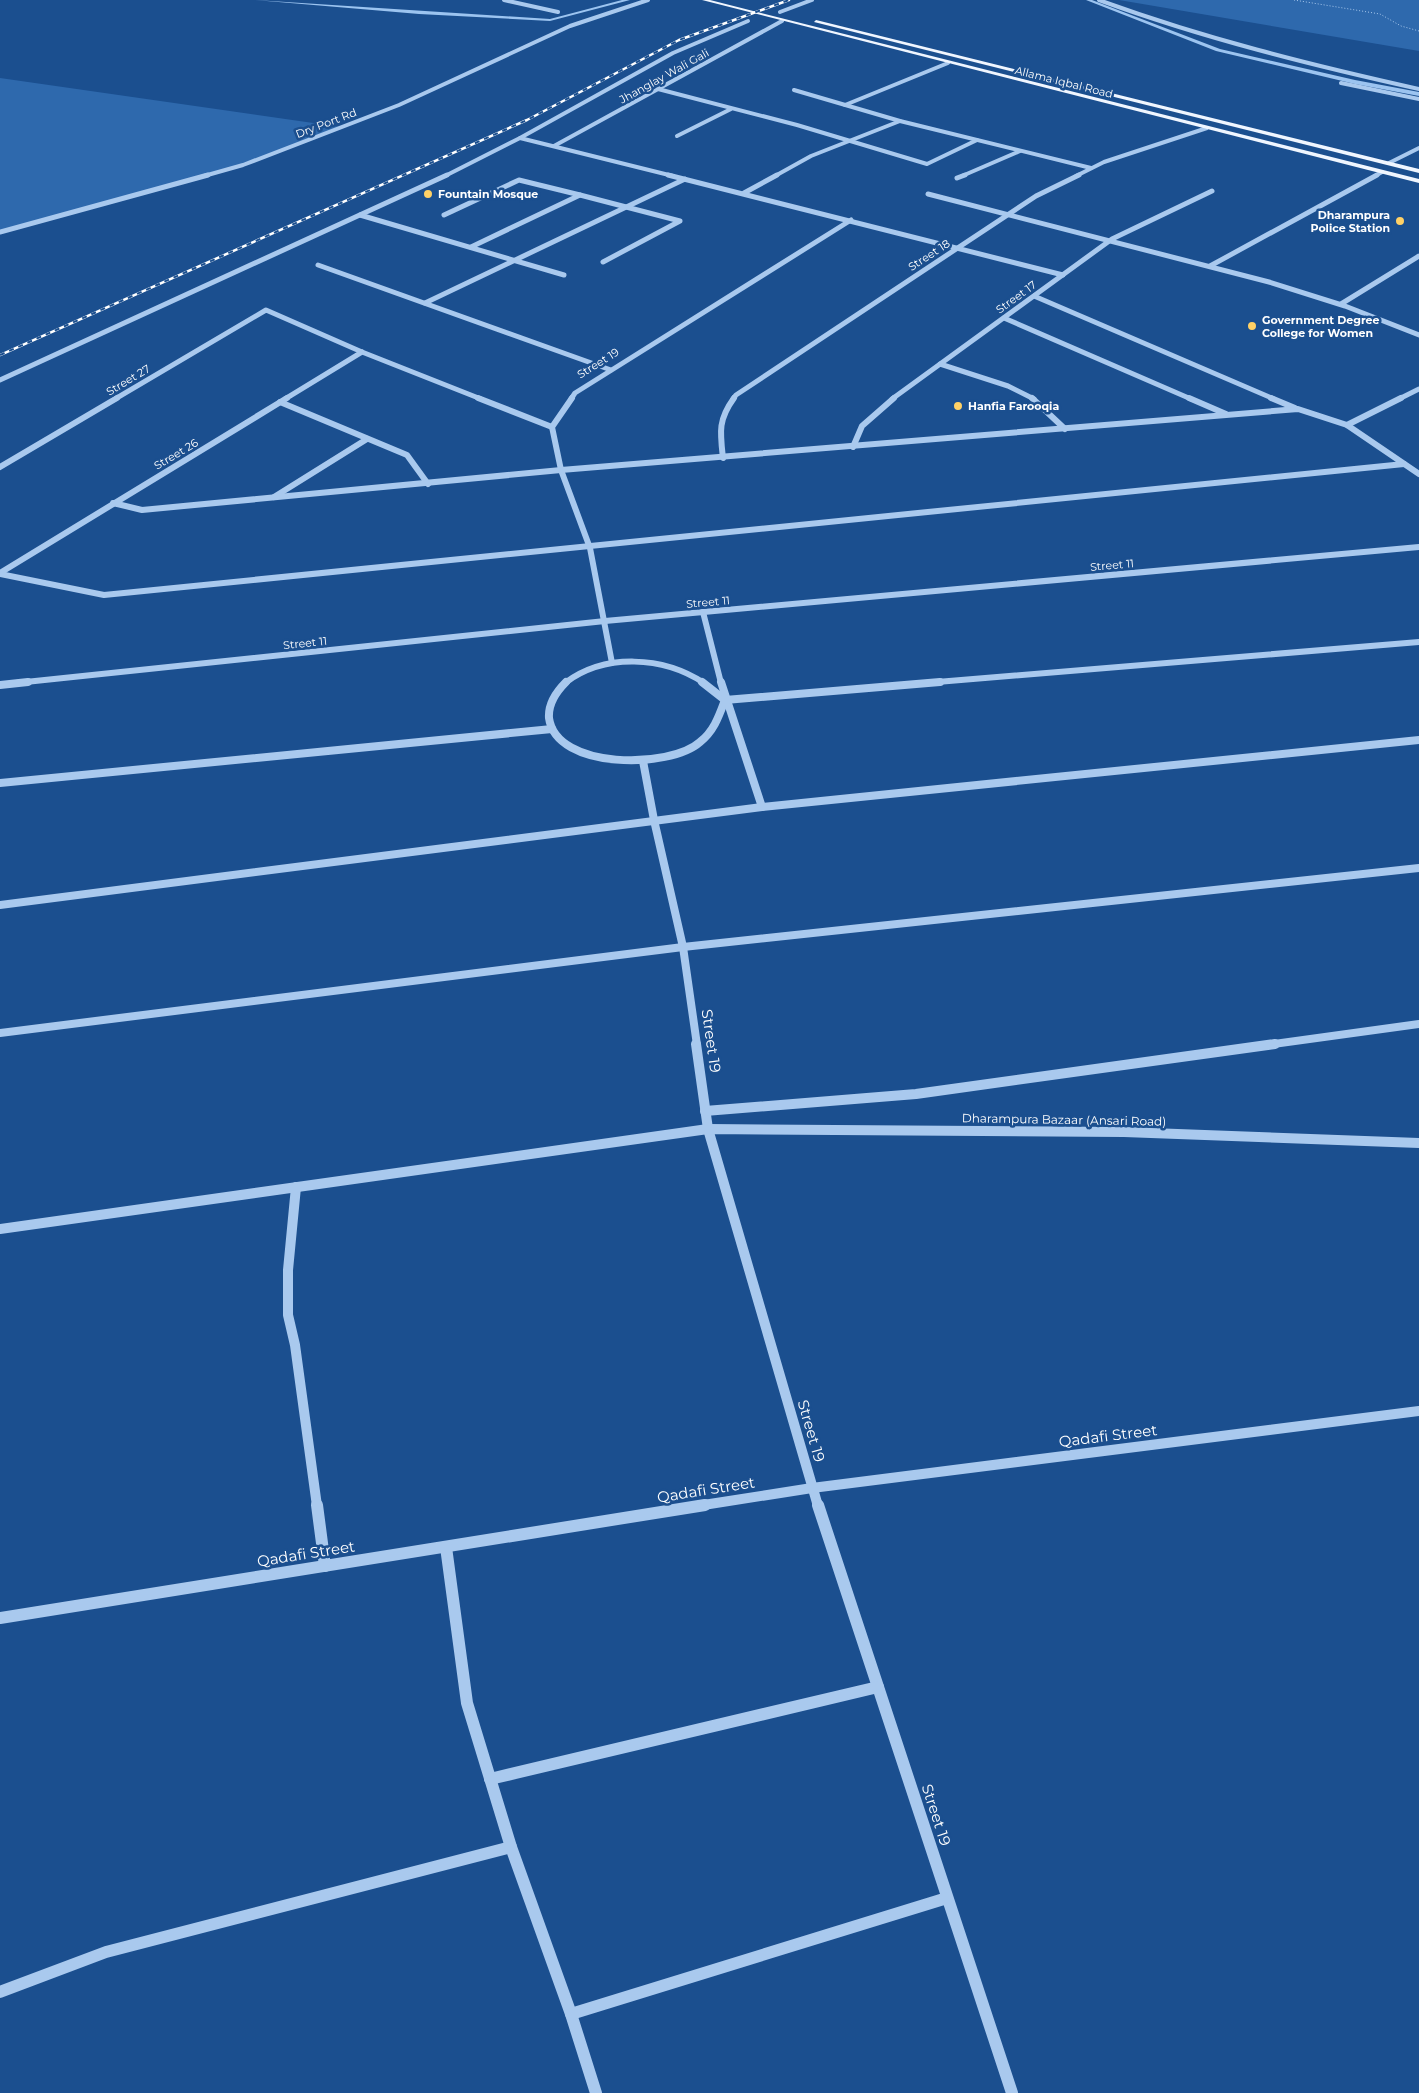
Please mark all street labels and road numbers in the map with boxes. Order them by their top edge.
street label: Jhanglay Wali Gali [616,46,711,107]
street label: Allama Iqbal Road [1013,63,1115,101]
street label: Dry Port Rd [293,105,359,141]
street label: Street 18 [905,236,953,274]
street label: Street 17 [993,278,1039,316]
street label: Street 19 [574,345,622,381]
street label: Street 27 [103,361,153,399]
street label: Street 26 [151,435,201,473]
street label: Street 11 [1089,556,1135,574]
street label: Street 11 [685,593,731,611]
street label: Street 11 [282,634,328,652]
street label: Street 19 [698,1008,725,1074]
street label: Dharampura Bazaar (Ansari Road) [962,1110,1166,1129]
street label: Street 19 [794,1398,829,1464]
street label: Qadafi Street [1058,1420,1158,1451]
street label: Qadafi Street [656,1472,756,1507]
street label: Qadafi Street [256,1536,356,1571]
street label: Street 19 [918,1782,955,1848]

